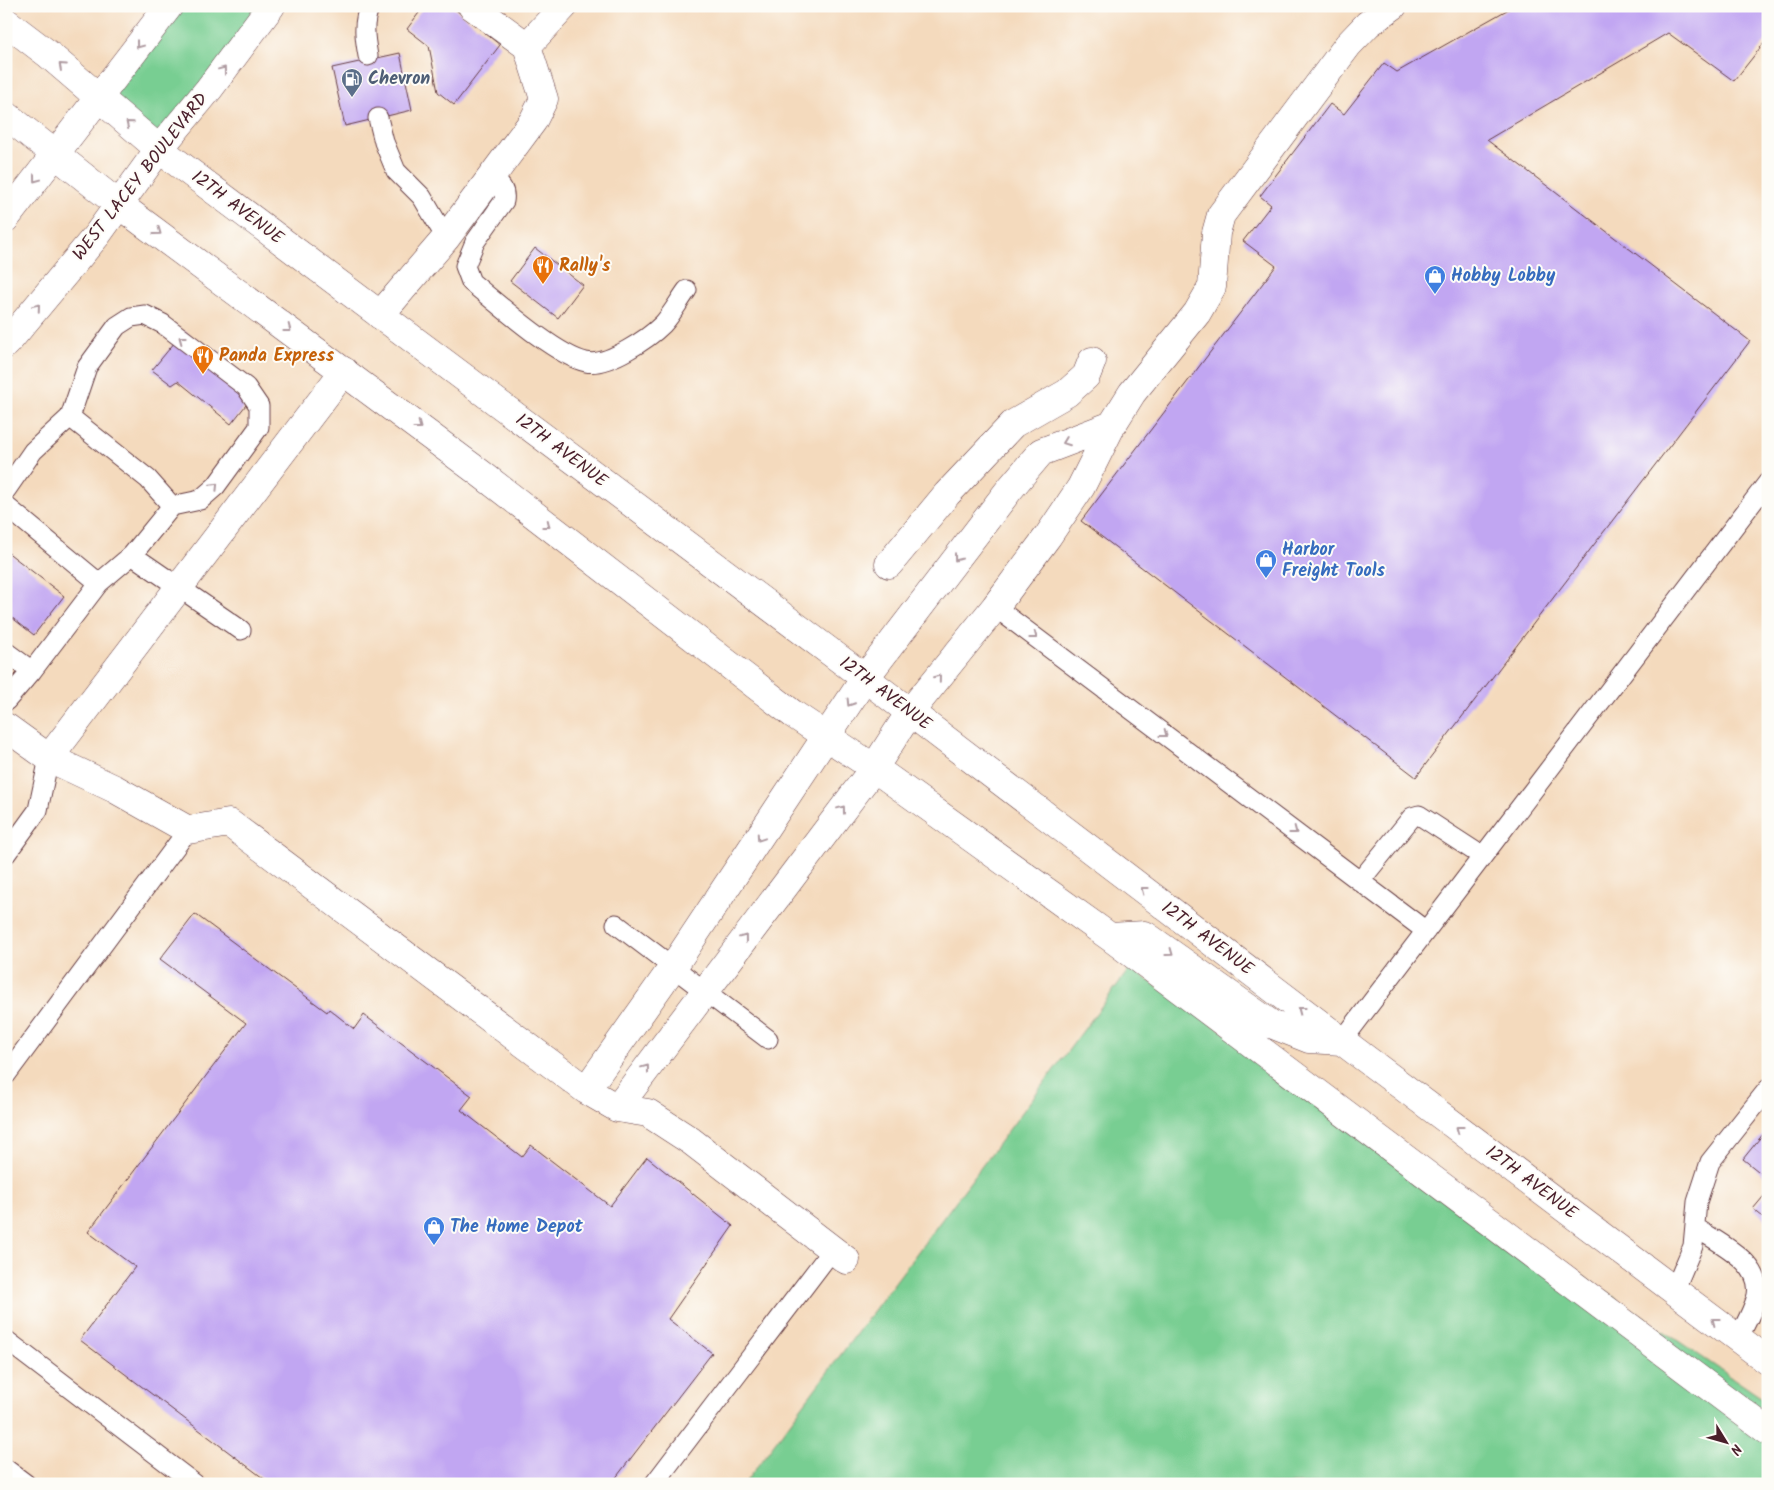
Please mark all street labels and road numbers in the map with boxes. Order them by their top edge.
street label: WEST LACEY BOULEVARD [66,86,216,267]
street label: 12TH AVENUE [185,163,290,253]
street label: 12TH AVENUE [509,406,614,496]
street label: 12TH AVENUE [833,649,938,739]
street label: 12TH AVENUE [1155,894,1260,984]
street label: 12TH AVENUE [1479,1138,1584,1228]

